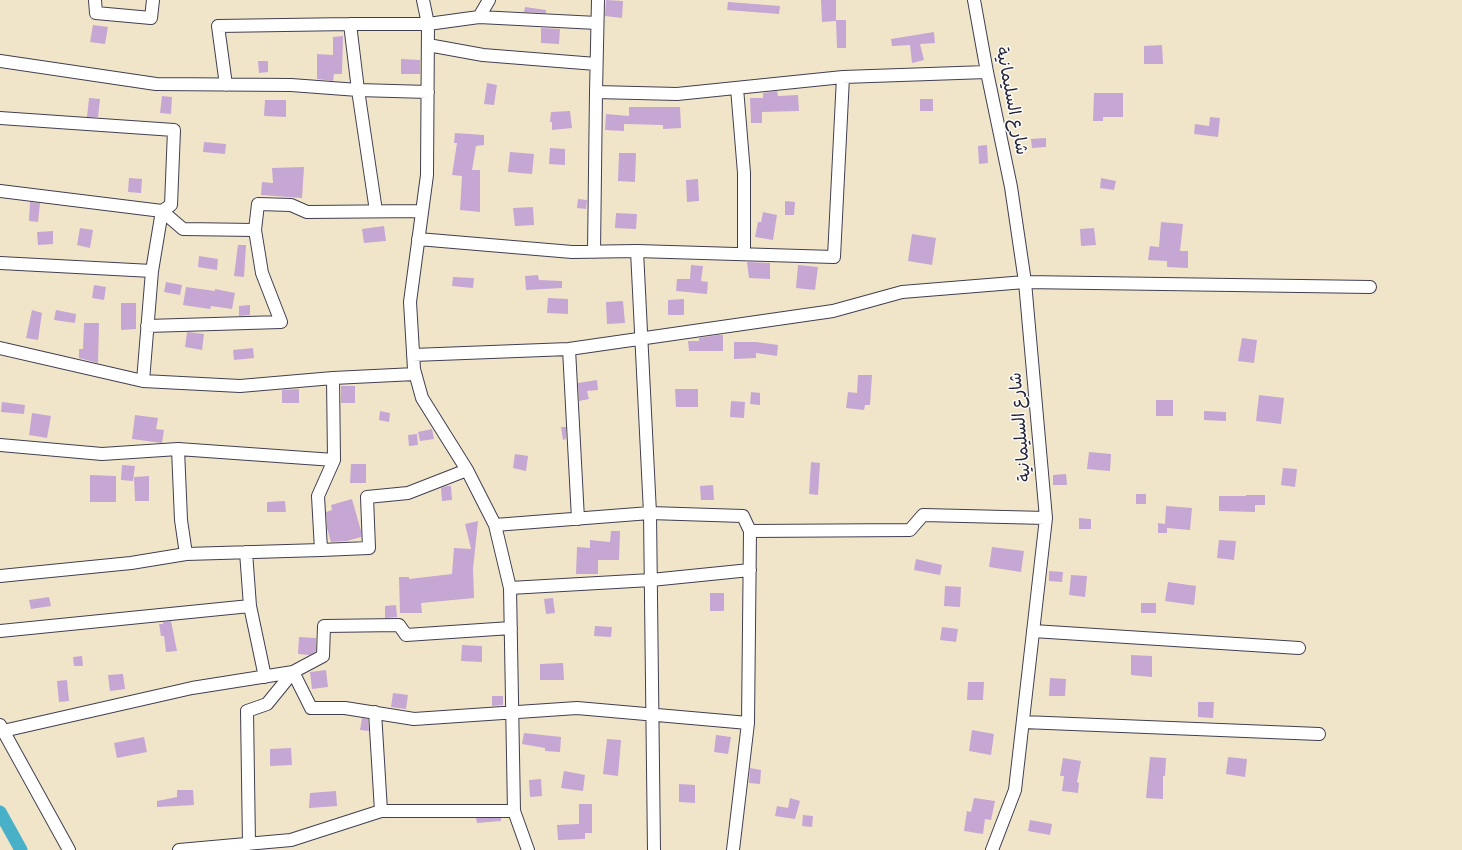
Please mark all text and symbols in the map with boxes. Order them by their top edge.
street label: شارع السليمانية [991,45,1031,157]
street label: شارع السليمانية [1006,371,1036,483]

